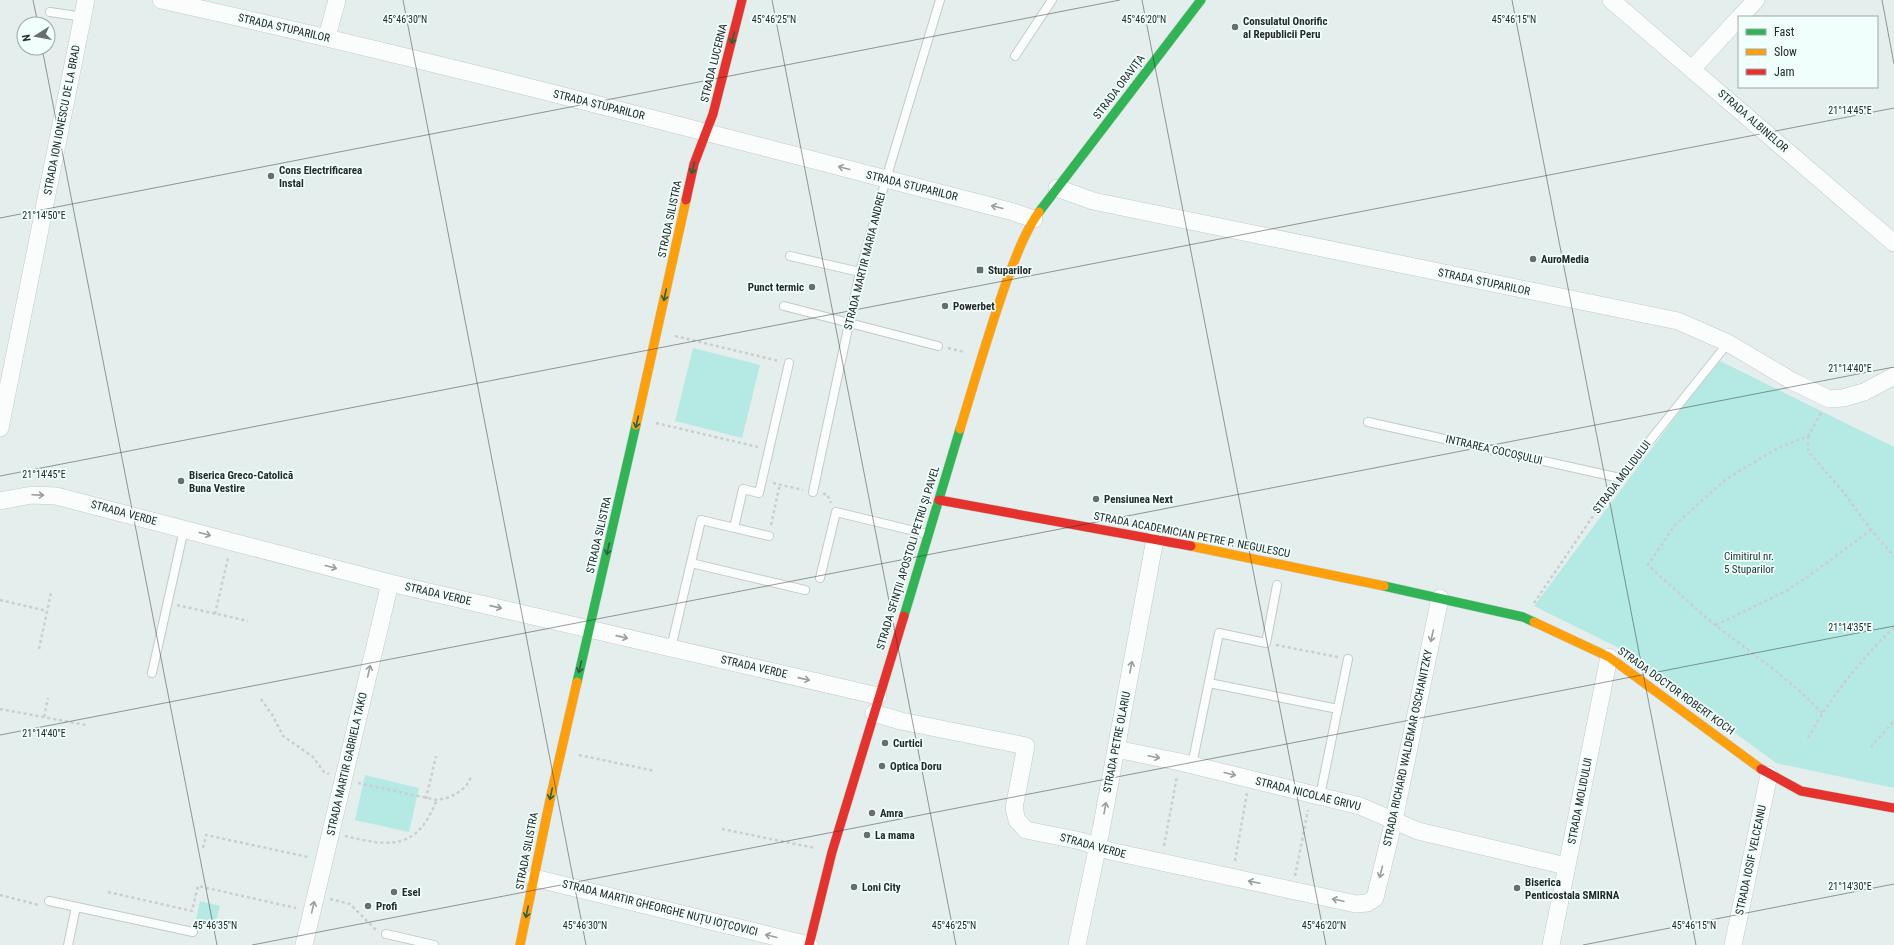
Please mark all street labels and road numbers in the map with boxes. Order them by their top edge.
street label: STRADA STUPARILOR [237,11,331,45]
street label: STRADA LUCERNA [698,22,730,104]
street label: STRADA ION IONESCU DE LA BRAD [41,44,83,196]
street label: STRADA ORAVIȚA [1091,52,1148,122]
street label: STRADA STUPARILOR [552,87,646,123]
street label: STRADA ALBINELOR [1715,87,1791,155]
street label: STRADA STUPARILOR [865,168,959,204]
street label: STRADA SILISTRA [655,179,685,259]
street label: STRADA MARTIR MARIA ANDREI [842,191,888,331]
street label: STRADA STUPARILOR [1437,266,1531,298]
street label: INTRAREA COCOȘULUI [1444,433,1544,467]
street label: STRADA MOLIDULUI [1590,438,1654,516]
street label: STRADA SFINȚII APOSTOLI PETRU ȘI PAVEL [874,465,942,651]
street label: STRADA SILISTRA [584,495,614,575]
street label: STRADA VERDE [90,498,159,528]
street label: STRADA ACADEMICIAN PETRE P. NEGULESCU [1093,510,1291,560]
street label: STRADA VERDE [403,580,473,608]
street label: STRADA DOCTOR ROBERT KOCH [1615,644,1737,738]
street label: STRADA RICHARD WALDEMAR OSCHANITZKY [1381,648,1435,847]
street label: STRADA VERDE [719,653,789,681]
street label: STRADA PETRE OLARIU [1101,690,1133,794]
street label: STRADA MARTIR GABRIELA TAKO [324,691,370,837]
street label: STRADA MOLIDULUI [1565,757,1595,845]
street label: STRADA NICOLAE GRIVU [1254,775,1362,813]
street label: STRADA IOSIF VELCEANU [1733,804,1769,916]
street label: STRADA SILISTRA [513,810,541,891]
street label: STRADA VERDE [1059,831,1128,861]
street label: STRADA MARTIR GHEORGHE NUȚU IOȚCOVICI [561,877,759,939]

